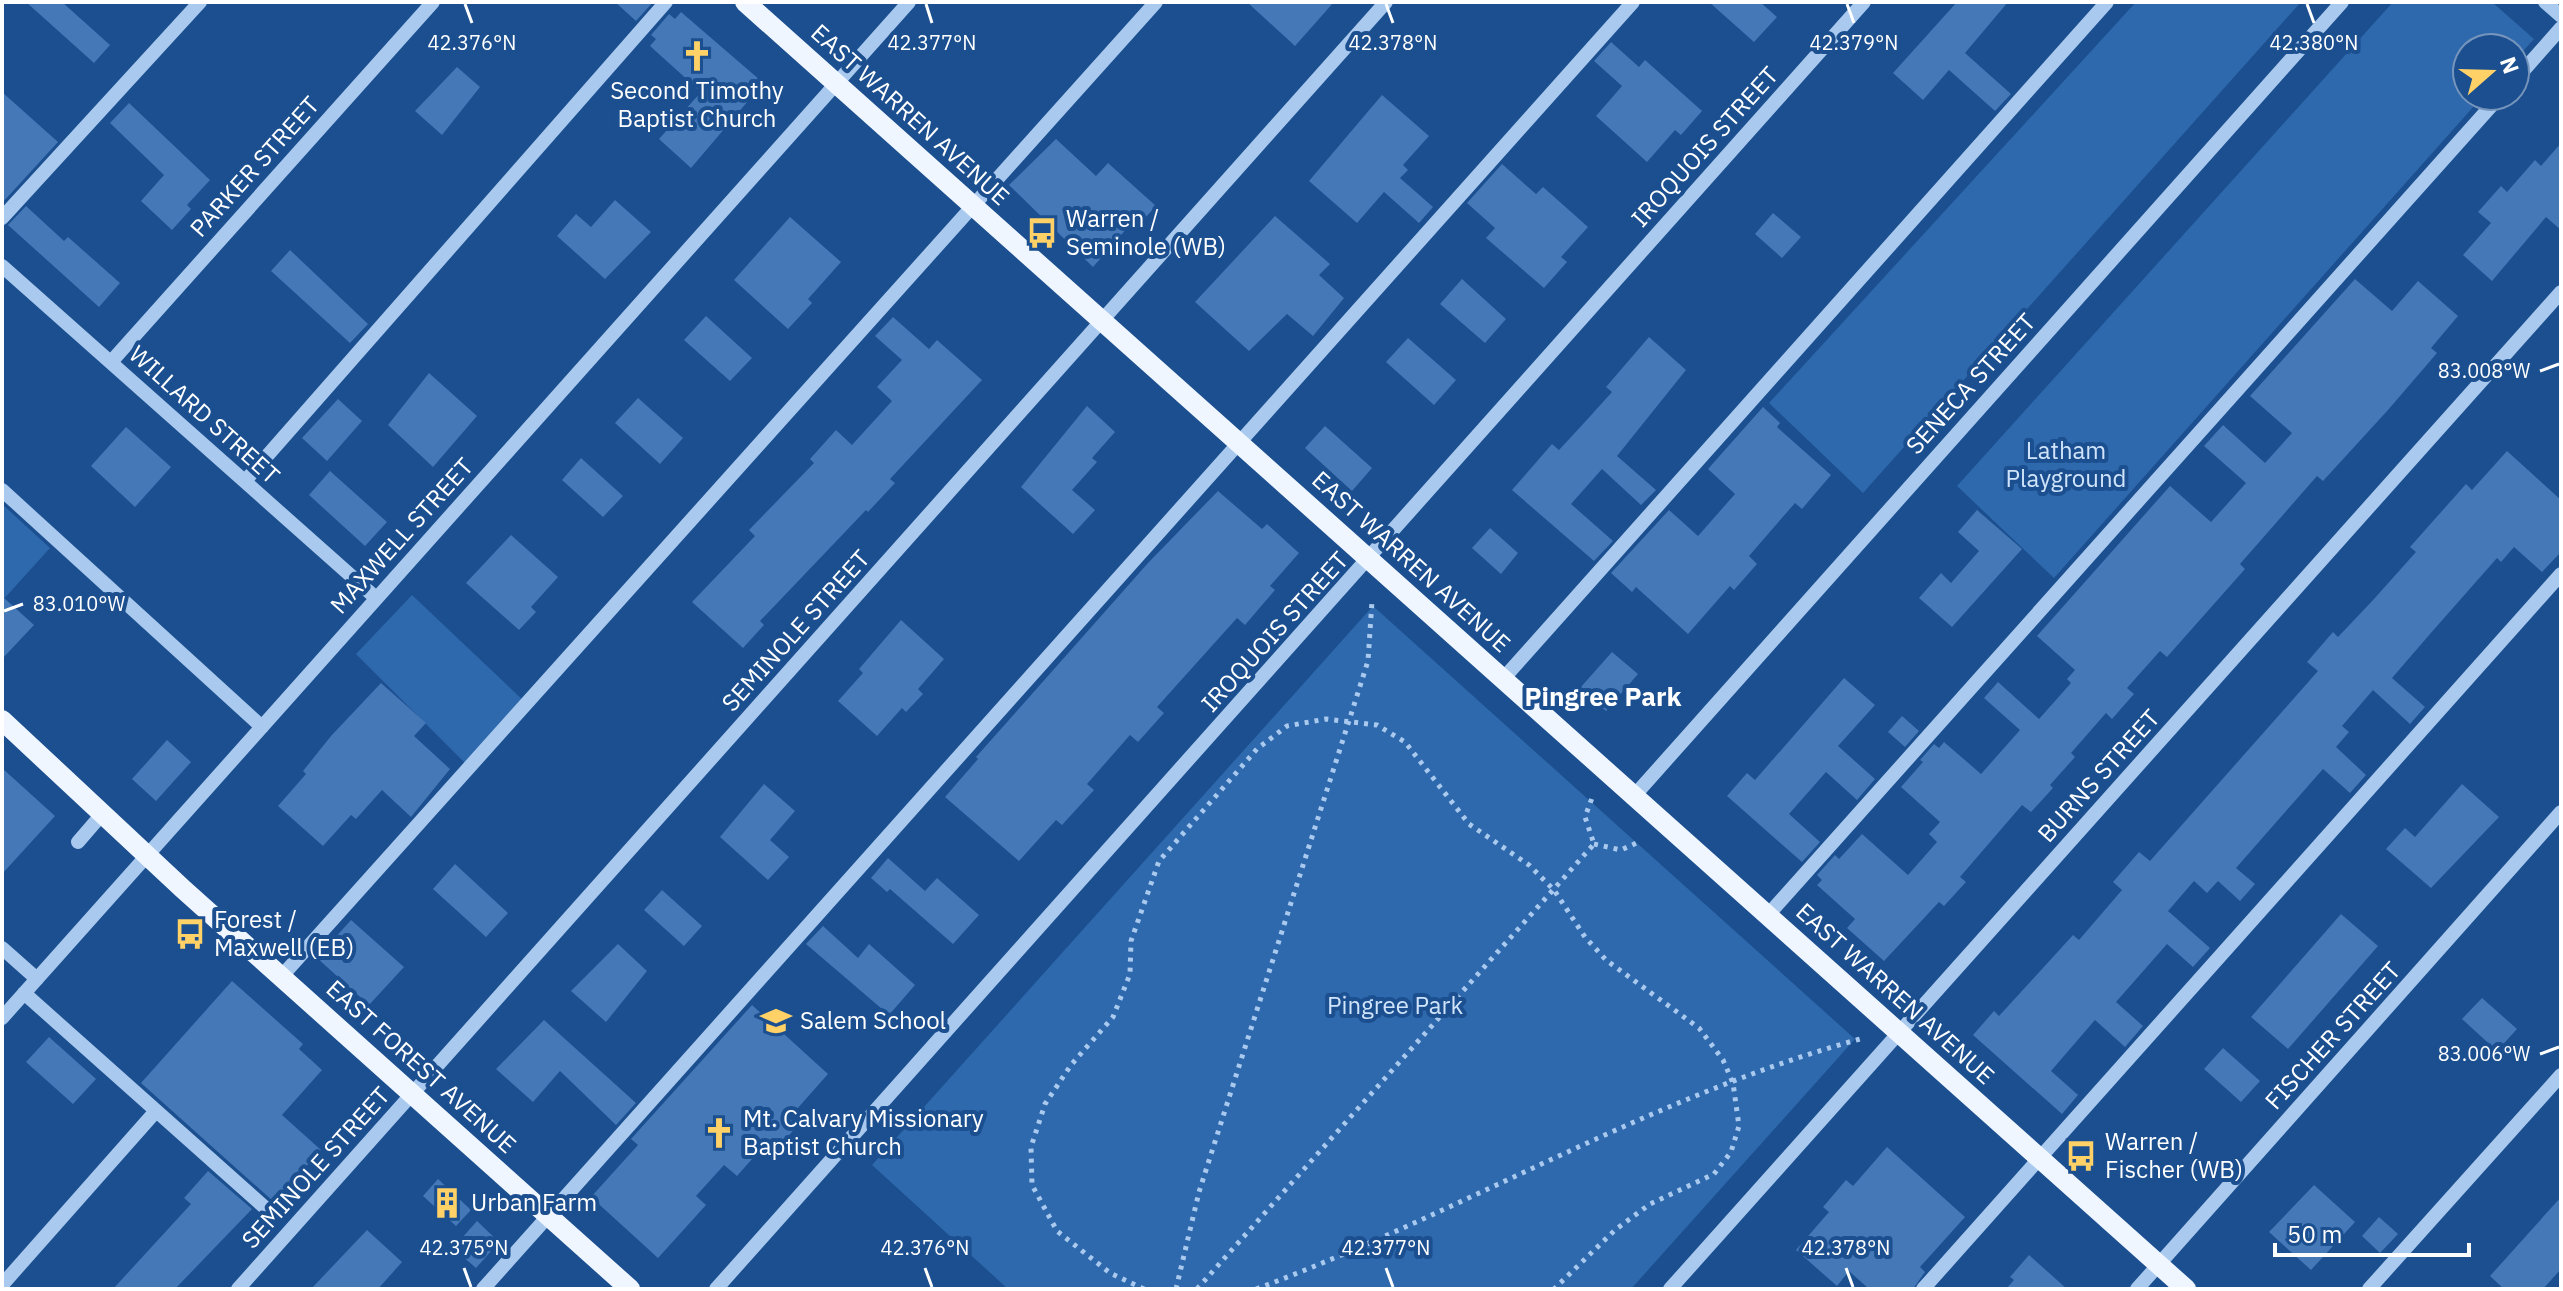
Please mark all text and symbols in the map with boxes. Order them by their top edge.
street label: EAST WARREN AVENUE [805,16,1017,212]
text: 42.376°N [428,29,516,56]
text: 42.377°N [888,29,976,56]
text: 42.378°N [1349,29,1437,56]
text: 42.379°N [1810,29,1898,56]
text: 42.380°N [2270,29,2358,56]
north arrow [2451,32,2531,112]
church icon: Second Timothy Baptist Church [680,39,714,73]
text: N [2494,53,2527,77]
street label: IROQUOIS STREET [1624,59,1785,233]
place label: Second Timothy Baptist Church [610,74,784,134]
street label: PARKER STREET [183,89,326,244]
place label: Warren / Seminole (WB) [1066,202,1226,262]
bus stop icon: Warren / Seminole (WB) [1025,216,1059,250]
street label: SENECA STREET [1898,306,2042,461]
street label: WILLARD STREET [122,338,287,491]
text: 83.008°W [2438,357,2530,384]
park label: Latham Playground [2005,434,2127,494]
street label: MAXWELL STREET [323,450,480,620]
street label: EAST WARREN AVENUE [1306,463,1518,659]
street label: SEMINOLE STREET [714,542,877,718]
street label: IROQUOIS STREET [1194,544,1355,718]
text: 83.010°W [33,590,125,617]
district label: Pingree Park [1524,679,1682,713]
street label: BURNS STREET [2030,702,2167,849]
street label: EAST WARREN AVENUE [1790,895,2002,1091]
place label: Forest / Maxwell (EB) [214,903,354,963]
bus stop icon: Forest / Maxwell (EB) [173,917,207,951]
street label: FISCHER STREET [2257,954,2407,1116]
street label: EAST FOREST AVENUE [320,972,523,1160]
park label: Pingree Park [1327,989,1463,1021]
school or university icon: Salem School [759,1004,793,1038]
place label: Salem School [800,1004,946,1036]
text: 83.006°W [2438,1040,2530,1067]
street label: SEMINOLE STREET [234,1079,397,1255]
place label: Mt. Calvary Missionary Baptist Church [743,1102,984,1162]
church icon: Mt. Calvary Missionary Baptist Church [702,1116,736,1150]
place label: Warren / Fischer (WB) [2105,1125,2243,1185]
bus stop icon: Warren / Fischer (WB) [2064,1139,2098,1173]
building icon: Urban Farm [430,1186,464,1220]
place label: Urban Farm [471,1186,597,1218]
scale bar [2275,1207,2469,1257]
text: 50 m [2287,1218,2342,1250]
text: 42.375°N [420,1234,508,1261]
text: 42.376°N [881,1234,969,1261]
text: 42.377°N [1342,1234,1430,1261]
text: 42.378°N [1802,1234,1890,1261]

